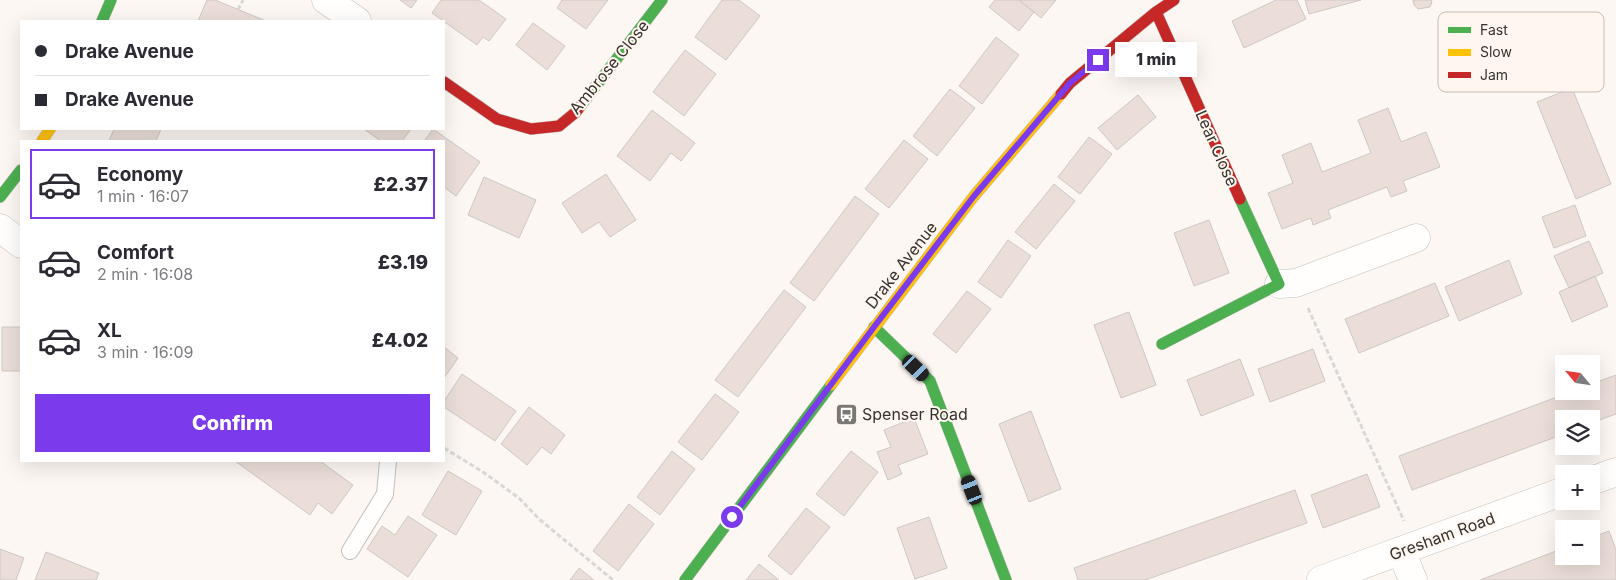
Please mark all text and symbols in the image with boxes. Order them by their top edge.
legend [1438,12,1604,92]
street label: Ambrose Close [565,16,653,118]
text: Fast [1480,21,1508,38]
text: Drake Avenue [65,40,194,63]
callout: 1 min [1116,42,1198,78]
text: Slow [1480,43,1512,60]
route end [1087,49,1109,71]
text: 1 min [1136,49,1176,69]
text: Jam [1480,66,1508,83]
text: Drake Avenue [65,88,194,111]
street label: Lear Close [1191,107,1243,189]
icon: car [37,162,82,207]
text: Economy [97,163,183,186]
text: £2.37 [374,173,428,196]
text: 1 min · 16:07 [97,186,189,206]
street label: Drake Avenue [861,217,941,313]
icon: car [37,240,82,285]
text: Comfort [97,241,174,264]
text: £3.19 [378,251,428,274]
text: 2 min · 16:08 [97,264,193,284]
icon: car [37,318,82,363]
text: XL [97,319,122,342]
text: £4.02 [372,329,428,352]
text: 3 min · 16:09 [97,342,193,362]
car [899,352,932,384]
north arrow [1555,355,1600,400]
map controls [1555,355,1600,565]
button: Confirm [35,394,430,452]
bus stop icon: Spenser Road [834,402,858,426]
place label: Spenser Road [862,404,968,424]
button: layers [1555,410,1600,455]
button: + [1555,465,1600,510]
car [959,473,984,507]
route start [721,506,743,528]
street label: Gresham Road [1386,508,1498,564]
button: − [1555,520,1600,565]

